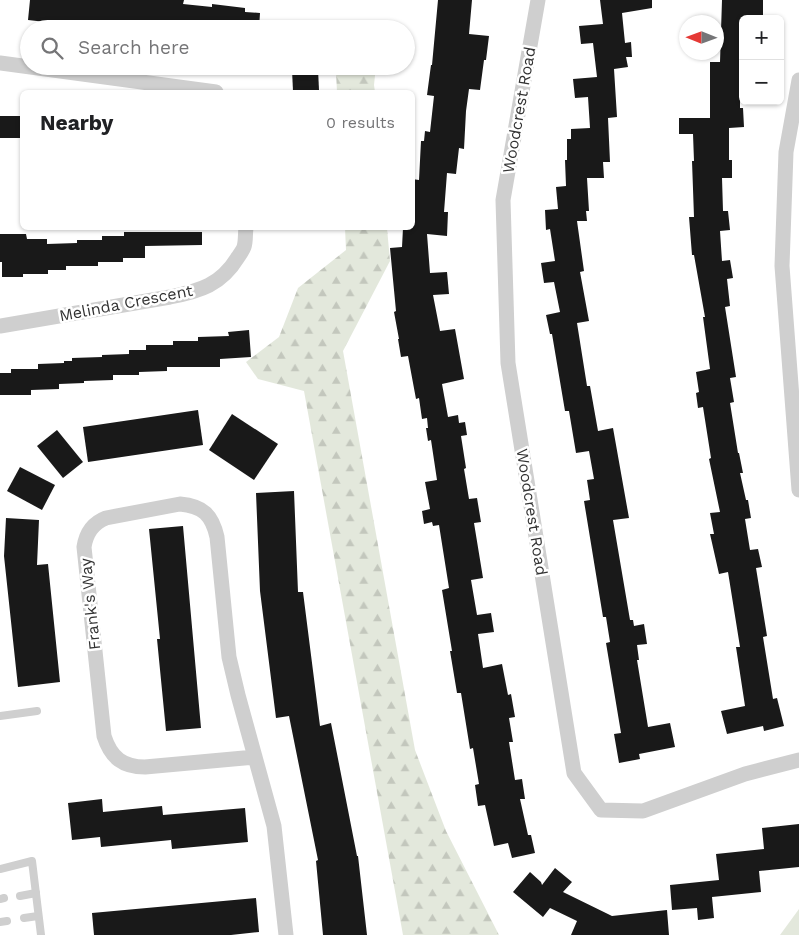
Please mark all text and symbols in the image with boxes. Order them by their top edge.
north arrow [679,15,724,60]
map controls [739,15,784,105]
button: + [739,15,784,60]
search box [20,20,415,75]
icon: search [38,34,66,62]
text: Search here [78,36,189,59]
street label: Woodcrest Road [499,45,539,175]
button: − [739,60,784,105]
text: Nearby [40,110,113,135]
text: 0 results [326,113,395,132]
street label: Melinda Crescent [58,281,195,325]
street label: Woodcrest Road [513,447,551,577]
street label: Frank's Way [76,556,104,651]

